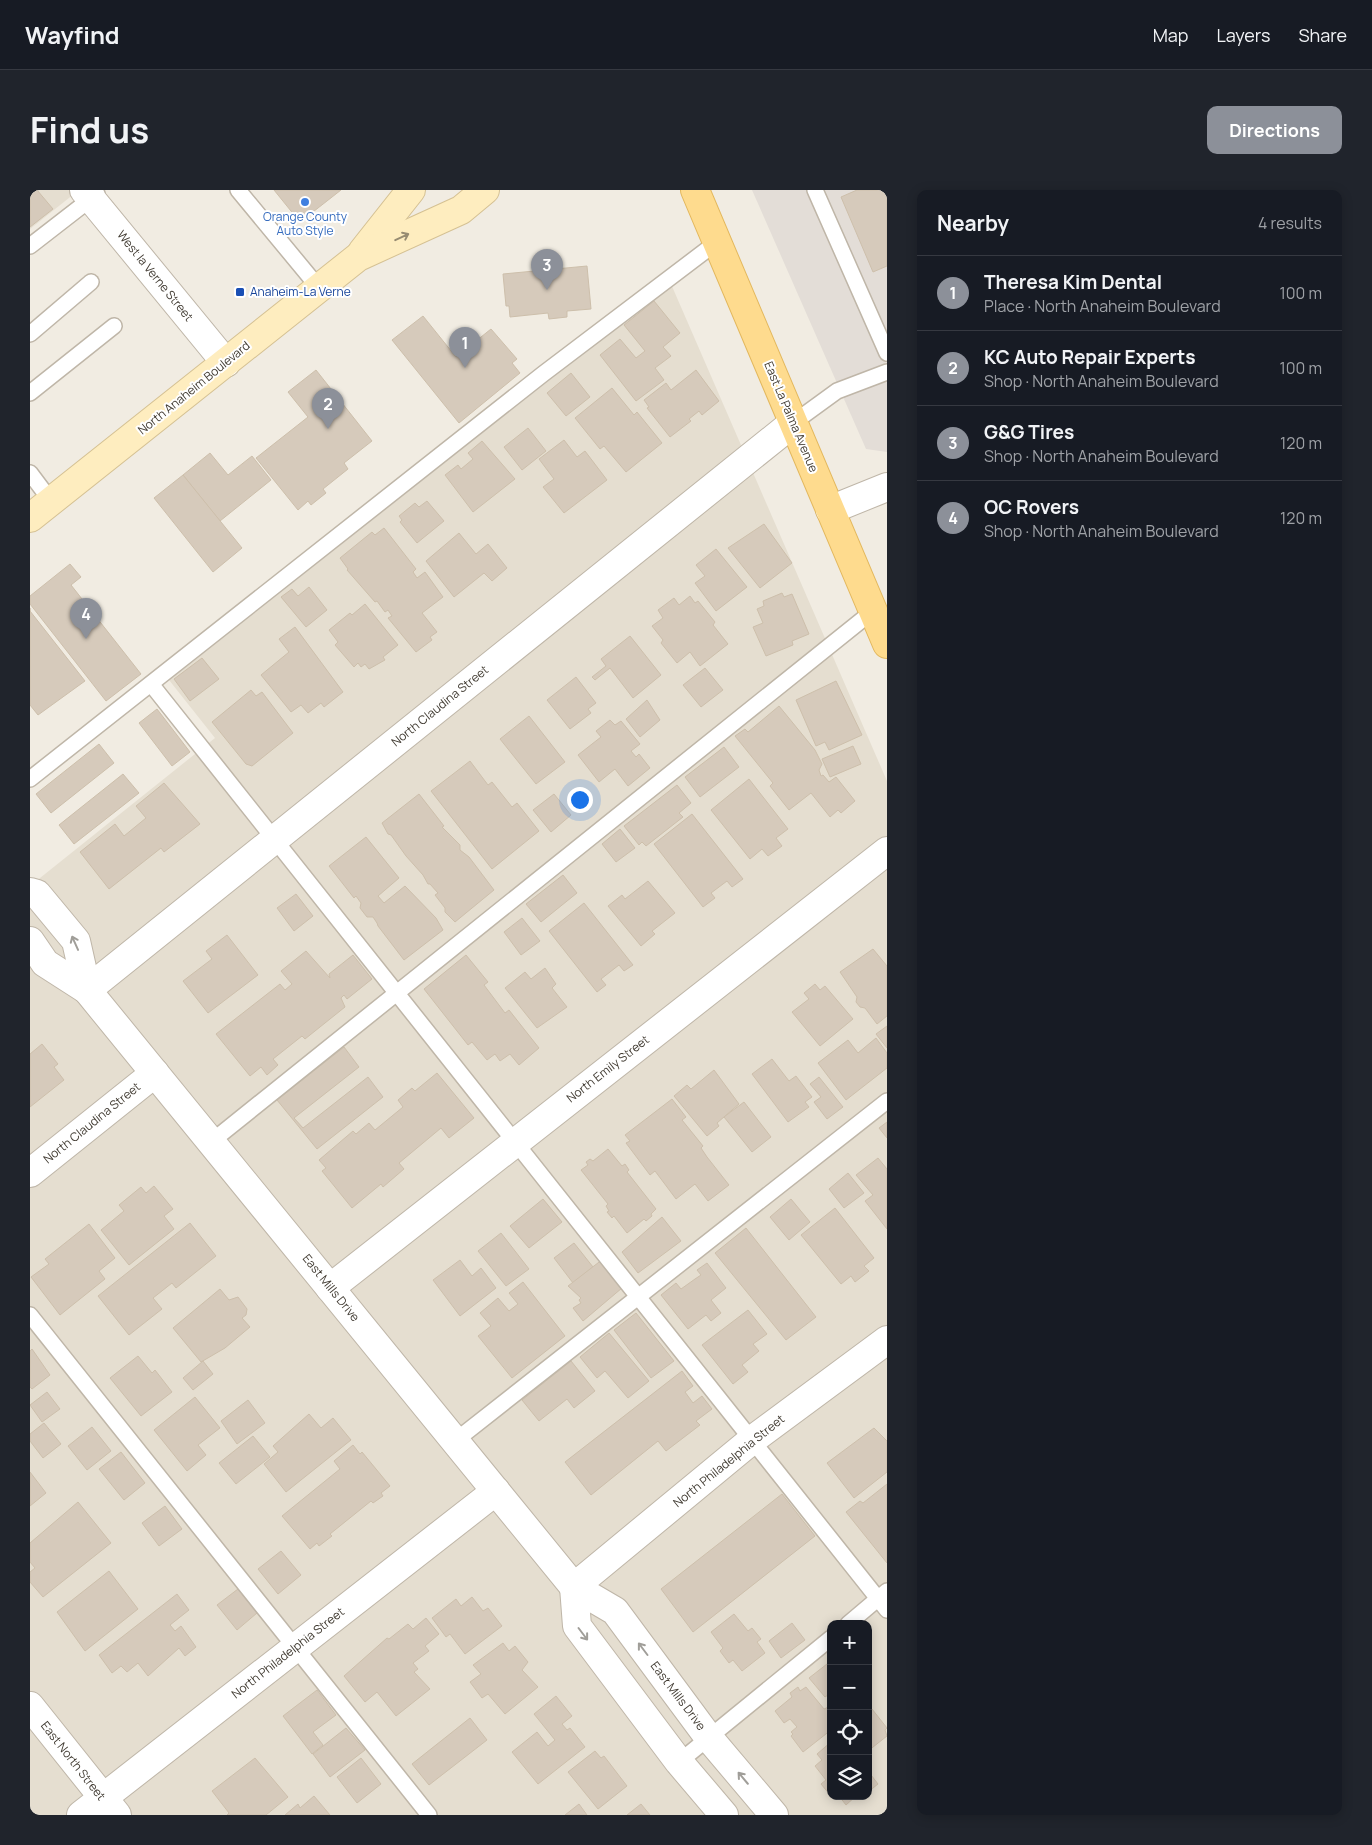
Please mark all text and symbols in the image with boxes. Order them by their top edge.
text: Wayfind [25,18,120,51]
text: Map [1153,23,1188,47]
text: Layers [1216,23,1270,47]
text: Share [1298,23,1347,47]
text: Find us [30,106,149,154]
button: Directions [1207,106,1342,154]
marker: Orange County Auto Style [299,196,311,208]
place label: Orange County Auto Style [263,208,348,239]
text: Nearby [937,209,1009,237]
text: 4 results [1258,212,1322,234]
street label: West la Verne Street [113,227,198,325]
one-way arrow [394,232,409,241]
pin: 3 [531,249,563,290]
text: Theresa Kim Dental [984,269,1162,295]
text: 1 [949,282,957,304]
text: 100 m [1279,282,1322,304]
place label: Anaheim-La Verne [250,283,351,300]
marker: Anaheim-La Verne [234,286,246,298]
text: Place · North Anaheim Boulevard [984,295,1221,317]
pin: 1 [449,327,481,368]
street label: North Anaheim Boulevard [134,337,253,438]
text: KC Auto Repair Experts [984,344,1195,370]
text: 2 [948,357,958,379]
text: 100 m [1279,357,1322,379]
street label: East La Palma Avenue [760,359,823,475]
text: Shop · North Anaheim Boulevard [984,370,1219,392]
pin: 2 [312,388,344,429]
text: G&G Tires [984,419,1074,445]
text: 3 [948,432,958,454]
text: 120 m [1280,432,1322,454]
text: Shop · North Anaheim Boulevard [984,445,1219,467]
text: OC Rovers [984,494,1079,520]
text: 4 [948,507,958,529]
text: 120 m [1280,507,1322,529]
text: Shop · North Anaheim Boulevard [984,520,1219,542]
pin: 4 [70,598,102,639]
street label: North Claudina Street [388,661,492,750]
your location [567,787,593,813]
one-way arrow [69,936,79,951]
street label: North Emily Street [563,1031,653,1106]
street label: North Claudina Street [40,1078,144,1167]
street label: East Mills Drive [299,1250,364,1325]
street label: North Philadelphia Street [669,1410,788,1511]
street label: North Philadelphia Street [228,1603,348,1702]
map controls [827,1620,872,1800]
button: + [827,1620,872,1665]
one-way arrow [578,1627,588,1641]
one-way arrow [638,1643,649,1656]
street label: East Mills Drive [647,1658,710,1734]
button: − [827,1665,872,1710]
button: locate [827,1710,872,1755]
street label: East North Street [37,1718,110,1804]
button: layers [827,1755,872,1800]
one-way arrow [737,1771,749,1784]

